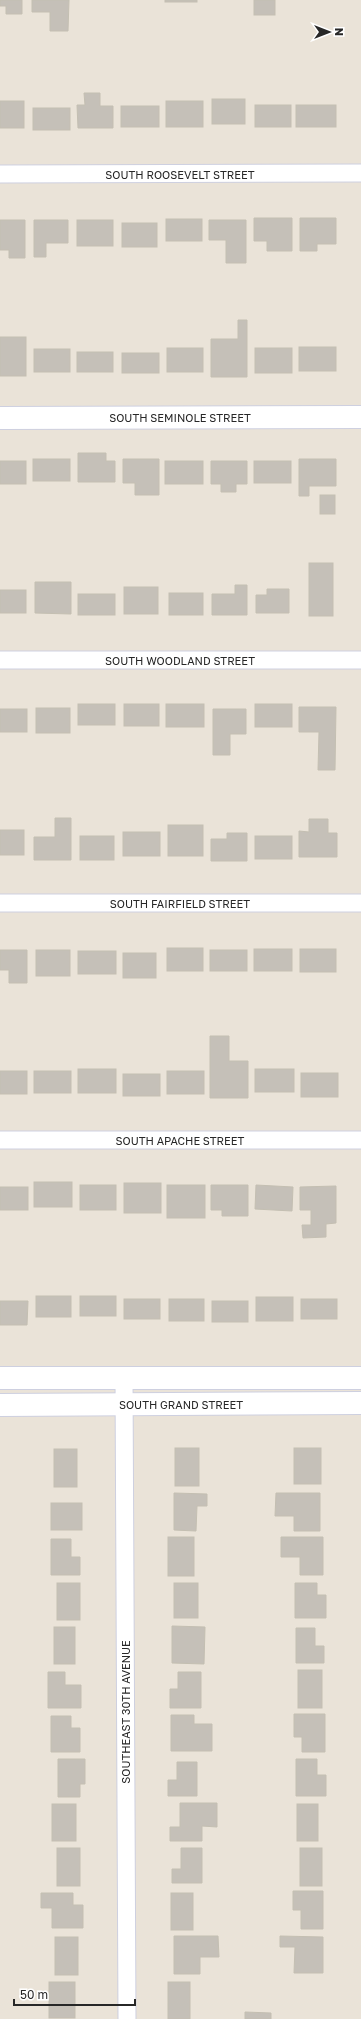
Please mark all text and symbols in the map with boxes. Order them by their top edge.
north arrow [309,12,349,52]
text: N [333,28,346,36]
street label: SOUTH ROOSEVELT STREET [105,168,255,181]
street label: SOUTH SEMINOLE STREET [109,411,251,424]
street label: SOUTH WOODLAND STREET [105,654,255,667]
street label: SOUTH FAIRFIELD STREET [110,897,250,910]
street label: SOUTH APACHE STREET [116,1134,245,1147]
street label: SOUTH GRAND STREET [119,1398,243,1411]
street label: SOUTHEAST 30TH AVENUE [119,1640,132,1784]
scale bar [14,1981,135,2007]
text: 50 m [20,1987,48,2002]

